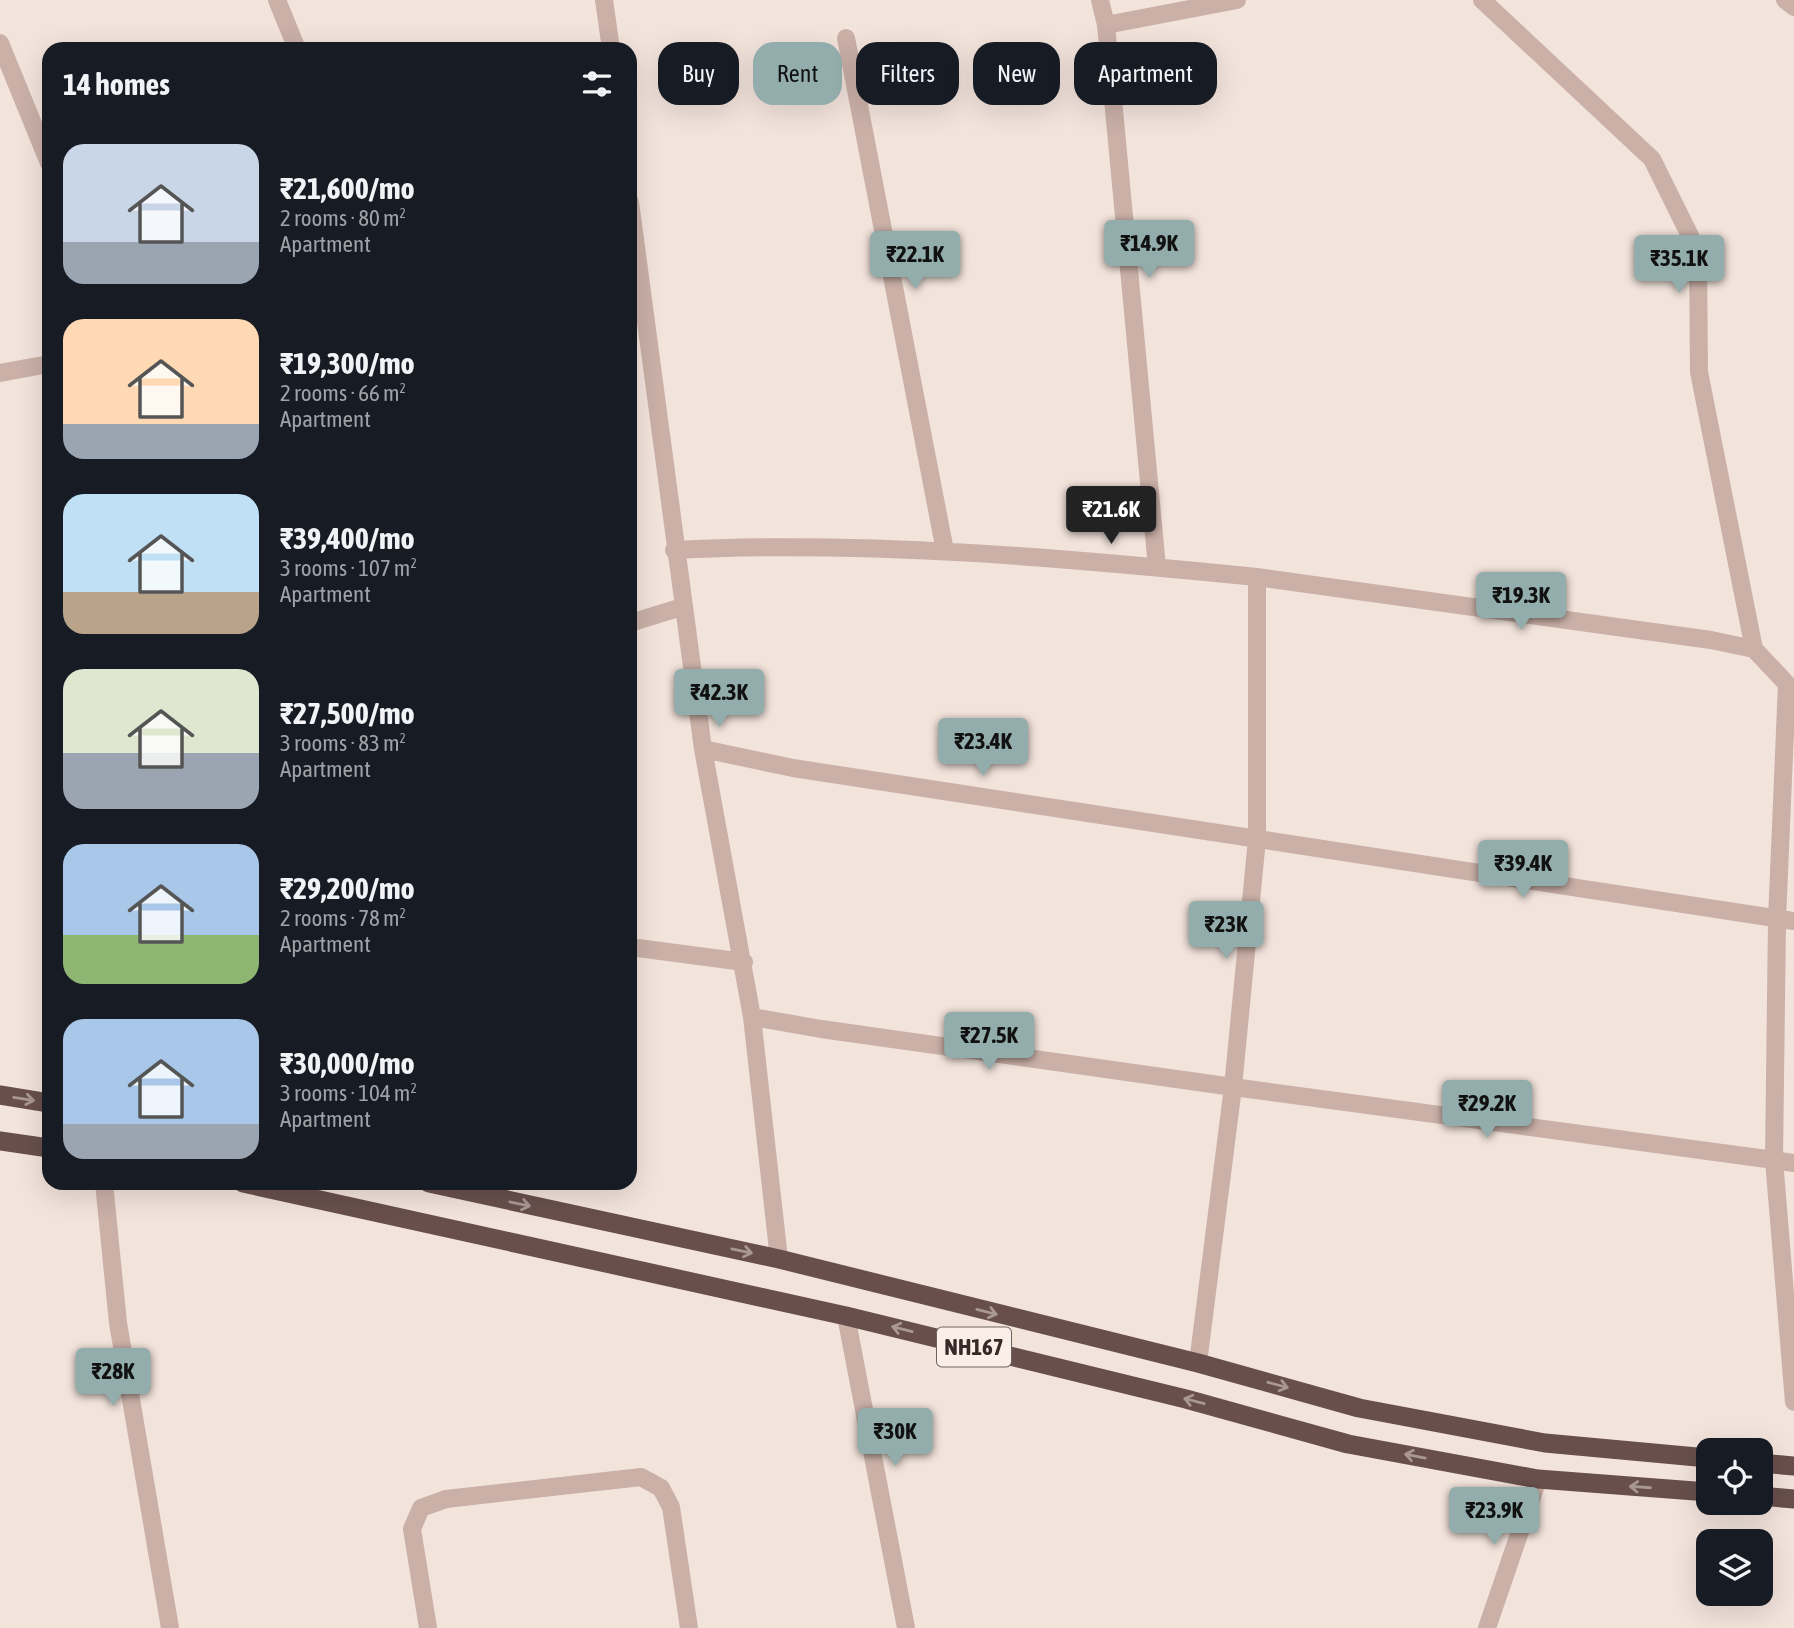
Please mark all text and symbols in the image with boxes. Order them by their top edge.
chip: Buy [658,42,739,105]
chip: Rent [753,42,842,105]
chip: Filters [856,42,959,105]
chip: New [973,42,1060,105]
chip: Apartment [1074,42,1217,105]
icon: filters [578,65,616,103]
text: 14 homes [63,67,170,101]
text: ₹21,600/mo [280,171,415,205]
icon: home [119,172,203,256]
text: 2 rooms · 80 m² [280,205,406,231]
pin: ₹14.9K [1092,220,1206,280]
text: ₹14.9K [1120,230,1178,256]
text: Apartment [280,231,371,257]
pin: ₹22.1K [858,232,972,291]
pin: ₹35.1K [1622,236,1736,295]
text: ₹22.1K [886,241,944,267]
text: ₹35.1K [1650,245,1708,271]
text: ₹19,300/mo [280,346,415,380]
icon: home [119,347,203,431]
text: 2 rooms · 66 m² [280,380,406,406]
text: Apartment [280,406,371,432]
pin: ₹21.6K [1054,486,1168,546]
text: ₹21.6K [1082,496,1140,522]
text: ₹39,400/mo [280,521,415,555]
icon: home [119,522,203,606]
text: 3 rooms · 107 m² [280,555,417,581]
pin: ₹19.3K [1464,572,1578,632]
text: Apartment [280,581,371,607]
text: ₹19.3K [1492,582,1550,608]
pin: ₹42.3K [662,670,776,729]
text: ₹42.3K [690,679,748,705]
text: ₹27,500/mo [280,696,415,730]
icon: home [119,697,203,781]
pin: ₹23.4K [926,718,1040,778]
text: ₹23.4K [954,728,1012,754]
text: 3 rooms · 83 m² [280,730,406,756]
text: Apartment [280,756,371,782]
pin: ₹39.4K [1466,841,1580,900]
text: ₹39.4K [1494,850,1552,876]
text: ₹29,200/mo [280,871,415,905]
icon: home [119,872,203,956]
pin: ₹23K [1185,902,1267,961]
text: 2 rooms · 78 m² [280,905,406,931]
text: ₹23K [1205,911,1247,937]
text: Apartment [280,931,371,957]
pin: ₹27.5K [932,1012,1046,1072]
text: ₹27.5K [960,1022,1018,1048]
text: ₹30,000/mo [280,1046,415,1080]
icon: home [119,1047,203,1131]
text: 3 rooms · 104 m² [280,1080,417,1106]
pin: ₹29.2K [1430,1080,1544,1140]
text: ₹29.2K [1458,1090,1516,1116]
one-way arrow [13,1093,35,1106]
text: Apartment [280,1106,371,1132]
one-way arrow [508,1197,531,1211]
one-way arrow [730,1245,753,1259]
one-way arrow [975,1306,997,1319]
one-way arrow [891,1322,914,1335]
road number: NH167 [937,1328,1011,1366]
pin: ₹28K [72,1348,154,1408]
text: ₹28K [92,1358,134,1384]
one-way arrow [1267,1380,1289,1393]
one-way arrow [1183,1394,1205,1407]
pin: ₹30K [854,1408,936,1468]
text: ₹30K [874,1418,916,1444]
map controls [1696,1438,1773,1606]
button: locate [1696,1438,1773,1515]
one-way arrow [1404,1449,1427,1462]
one-way arrow [1629,1480,1652,1493]
pin: ₹23.9K [1437,1488,1551,1547]
text: ₹23.9K [1465,1497,1523,1523]
button: layers [1696,1529,1773,1606]

